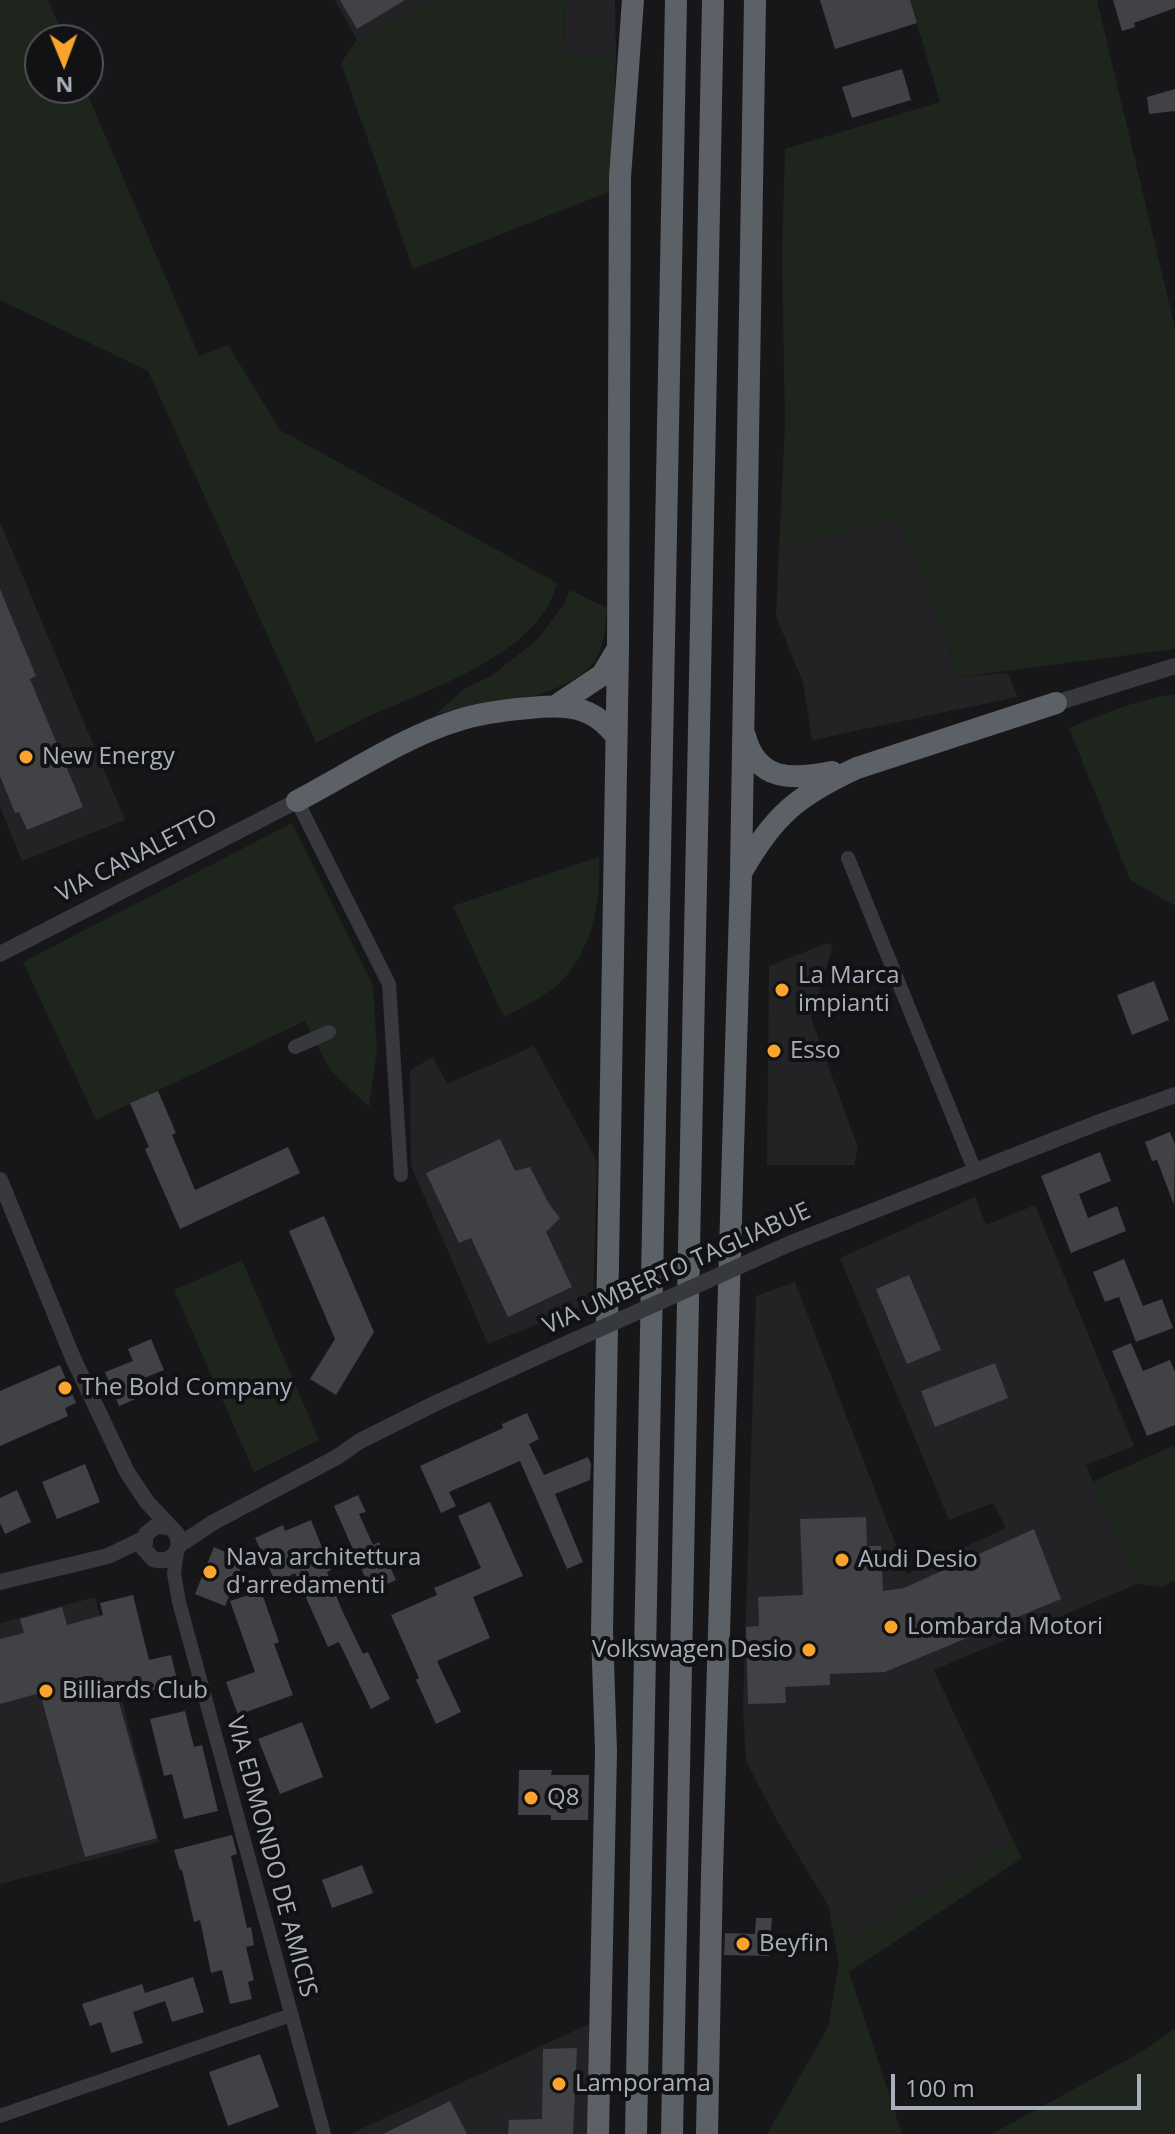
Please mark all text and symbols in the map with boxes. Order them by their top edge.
north arrow [24,24,104,104]
text: N [55,71,74,101]
place label: New Energy [42,743,175,771]
marker: New Energy [17,748,35,766]
street label: VIA CANALETTO [52,803,222,909]
place label: La Marca impianti [798,962,900,1018]
marker: La Marca impianti [773,981,791,999]
place label: Esso [790,1037,841,1065]
marker: Esso [765,1042,783,1060]
street label: VIA UMBERTO TAGLIABUE [539,1197,815,1341]
place label: The Bold Company [81,1374,292,1402]
marker: The Bold Company [56,1379,74,1397]
place label: Nava architettura d'arredamenti [226,1544,421,1600]
place label: Audi Desio [858,1546,978,1574]
marker: Audi Desio [833,1551,851,1569]
marker: Nava architettura d'arredamenti [201,1563,219,1581]
place label: Lombarda Motori [907,1613,1103,1641]
marker: Lombarda Motori [882,1618,900,1636]
place label: Volkswagen Desio [592,1636,793,1664]
marker: Volkswagen Desio [800,1641,818,1659]
place label: Billiards Club [62,1677,208,1705]
marker: Billiards Club [37,1682,55,1700]
street label: VIA EDMONDO DE AMICIS [220,1714,322,2000]
place label: Q8 [547,1784,579,1812]
marker: Q8 [522,1789,540,1807]
place label: Beyfin [759,1930,829,1958]
marker: Beyfin [734,1935,752,1953]
scale bar [895,2058,1145,2108]
place label: Lamporama [575,2070,711,2098]
text: 100 m [905,2071,975,2104]
marker: Lamporama [550,2075,568,2093]

